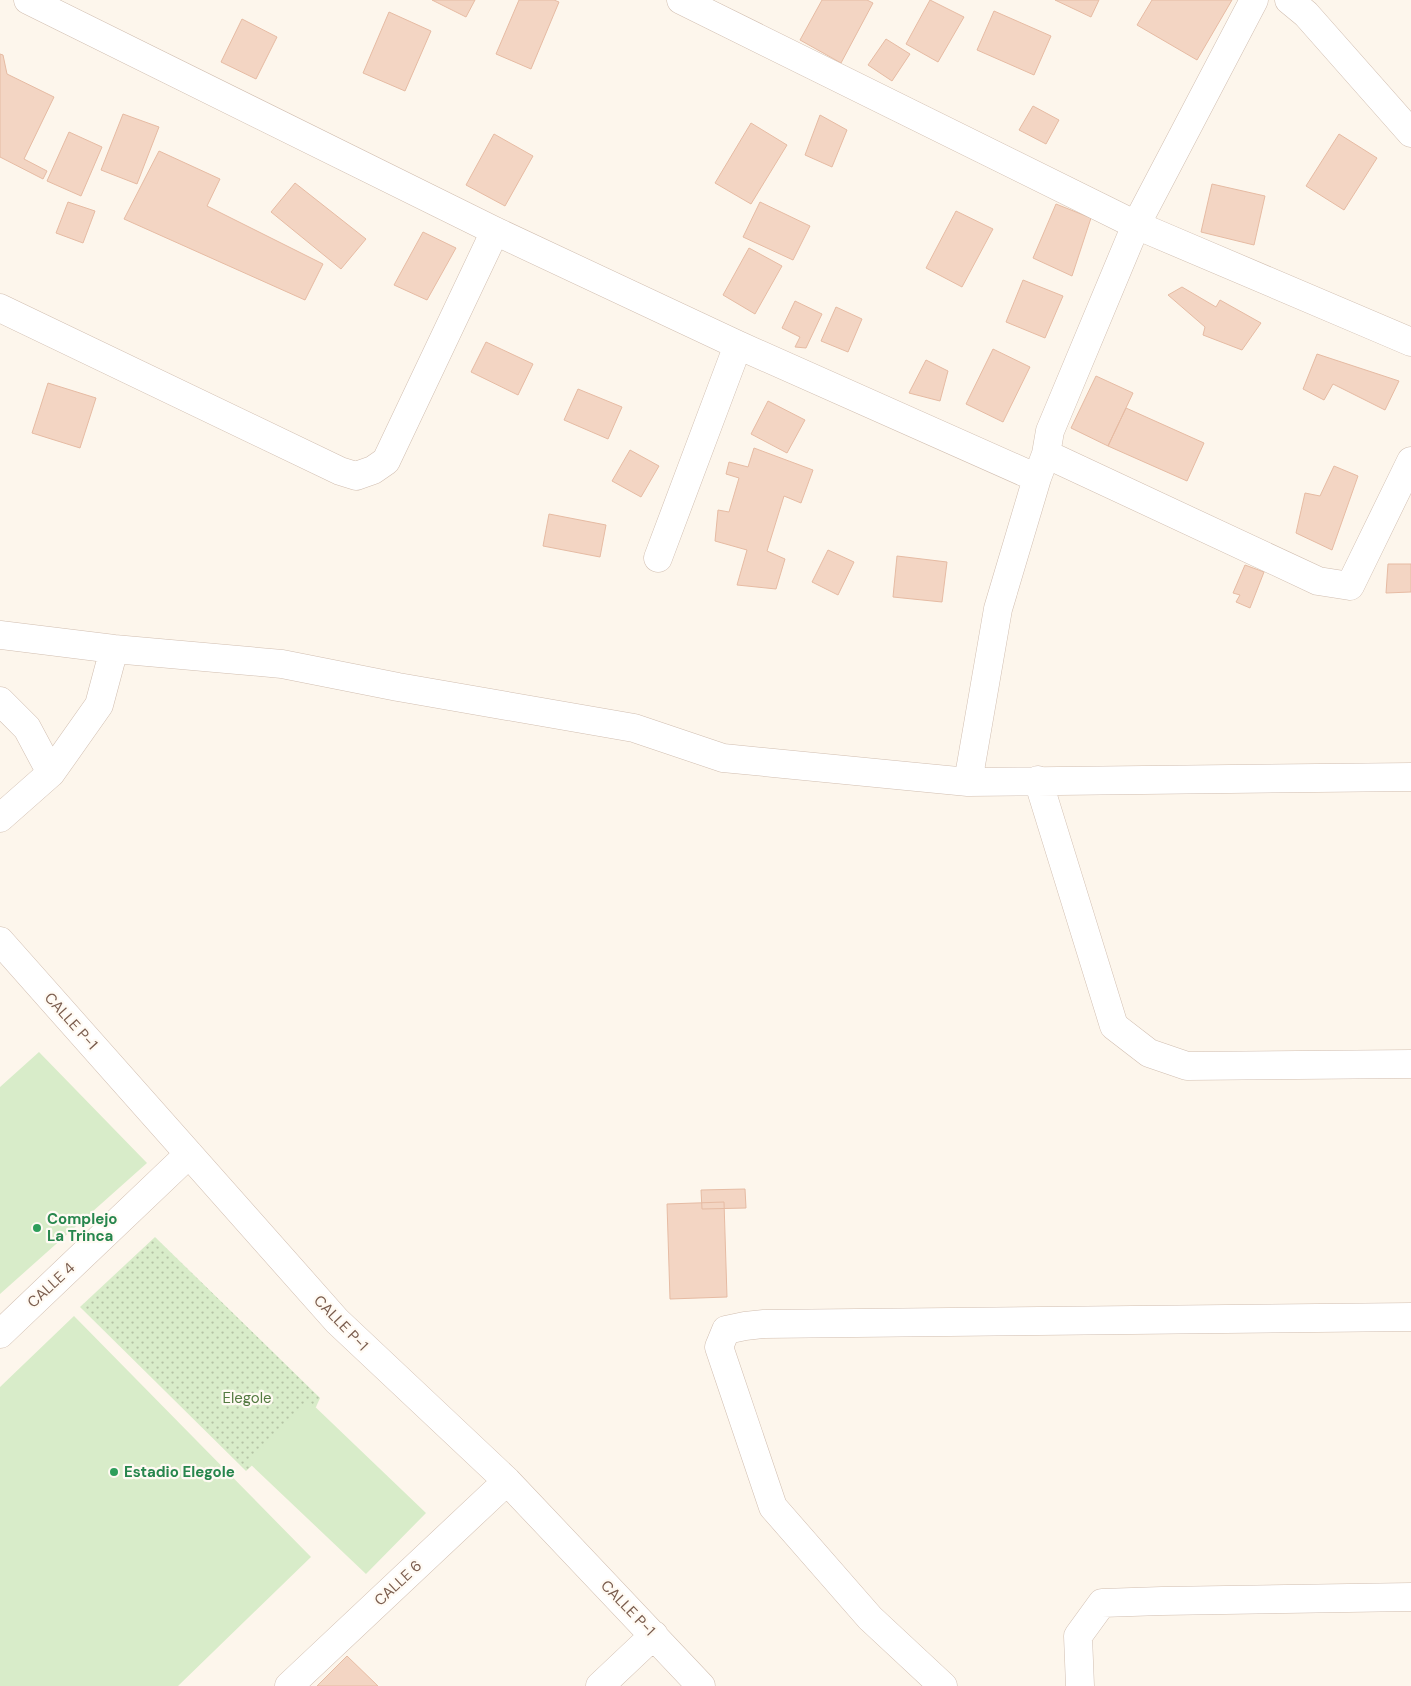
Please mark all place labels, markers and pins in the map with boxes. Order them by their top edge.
place label: Complejo La Trinca [47,1209,117,1246]
marker: Complejo La Trinca [31,1222,43,1234]
place label: Estadio Elegole [124,1462,235,1482]
marker: Estadio Elegole [108,1466,120,1478]

